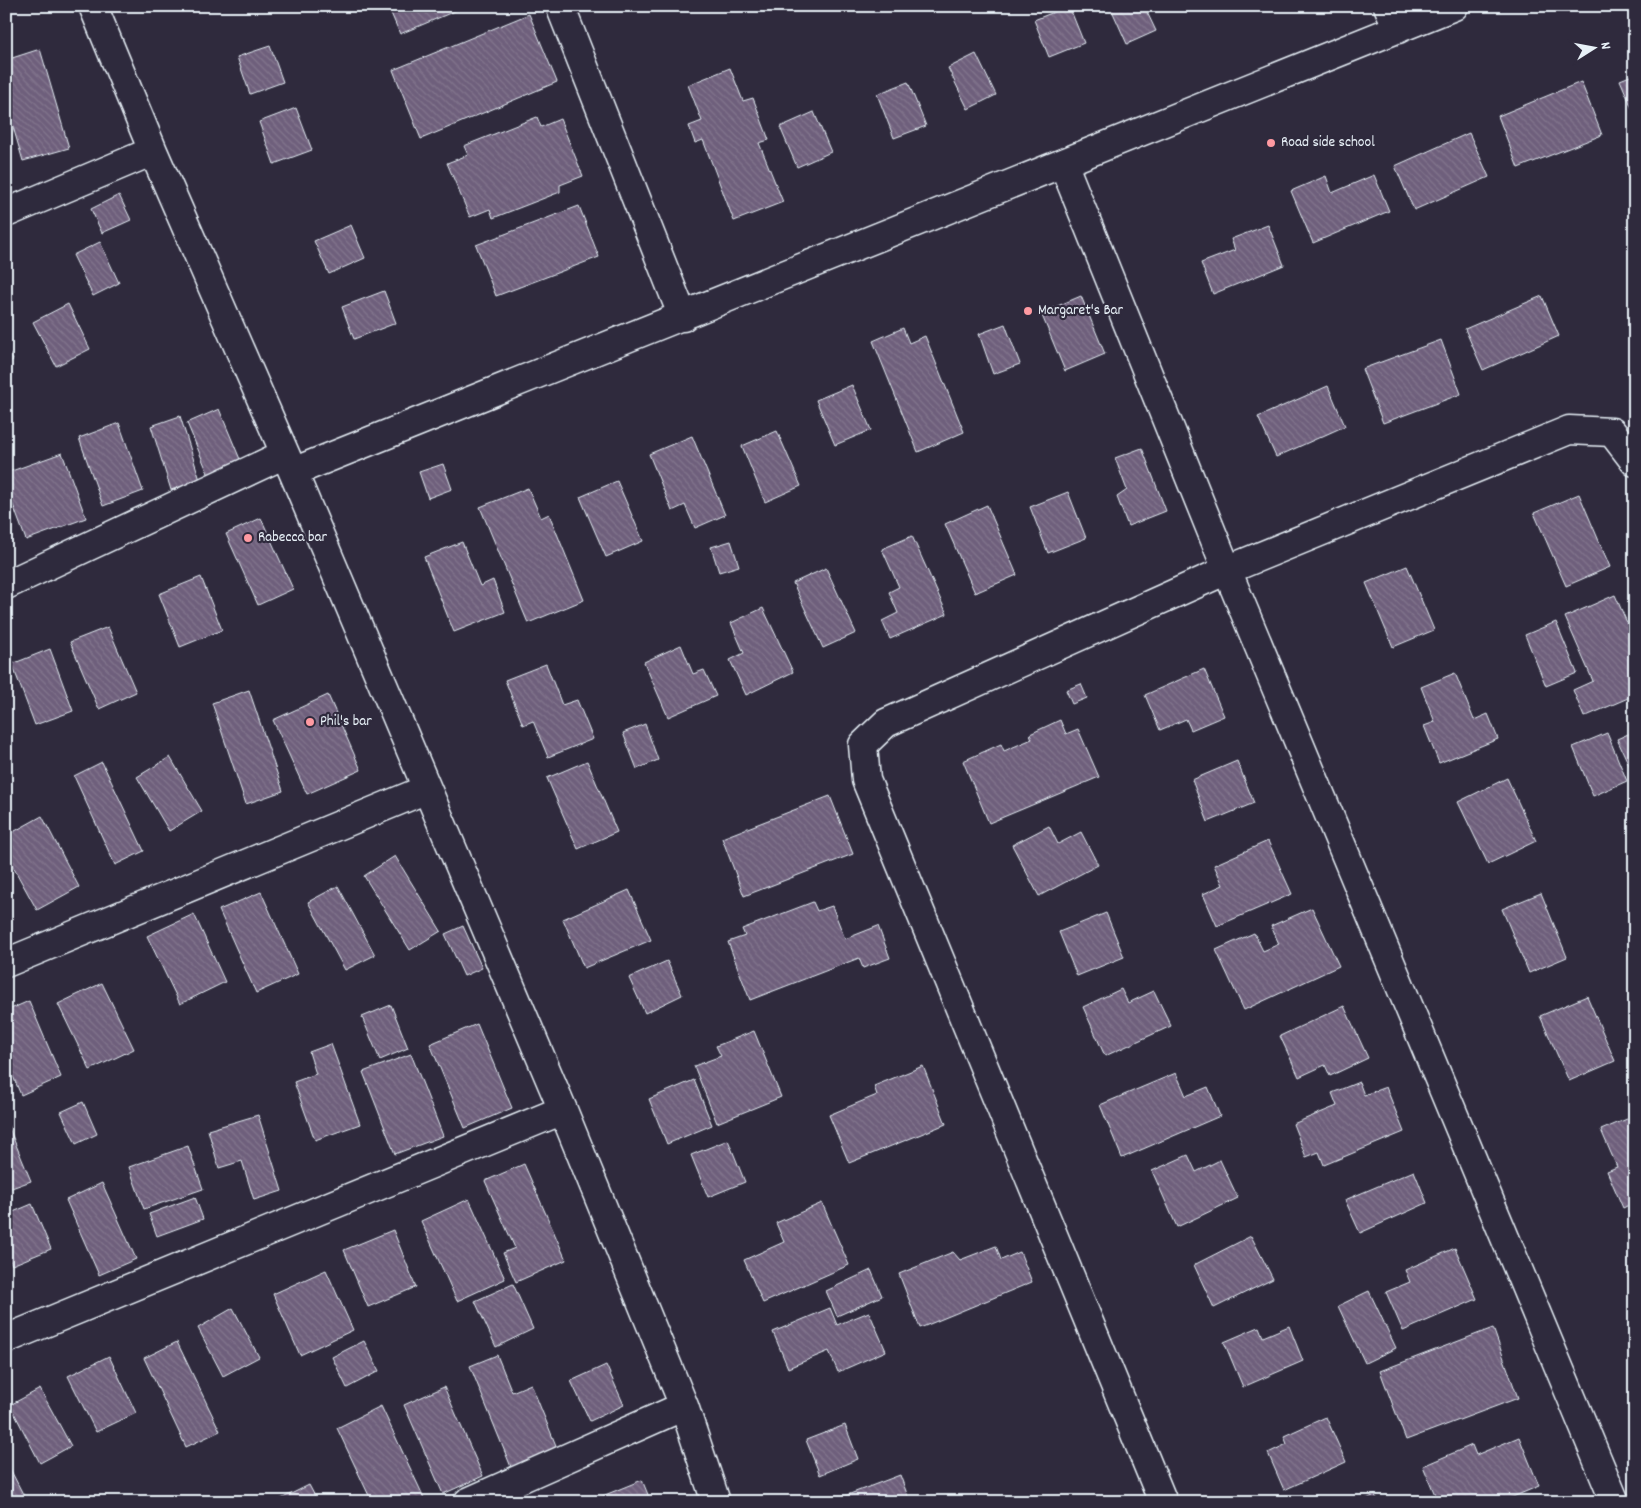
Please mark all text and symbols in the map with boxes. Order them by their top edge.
north arrow [1568,22,1618,72]
text: N [1594,41,1615,51]
place label: Road side school [1281,132,1375,154]
marker: Road side school [1265,137,1277,149]
place label: Margaret's Bar [1038,300,1124,322]
marker: Margaret's Bar [1022,305,1034,317]
place label: Rabecca bar [258,527,327,549]
marker: Rabecca bar [242,532,254,544]
place label: Phil's bar [320,711,372,733]
marker: Phil's bar [304,716,316,728]

